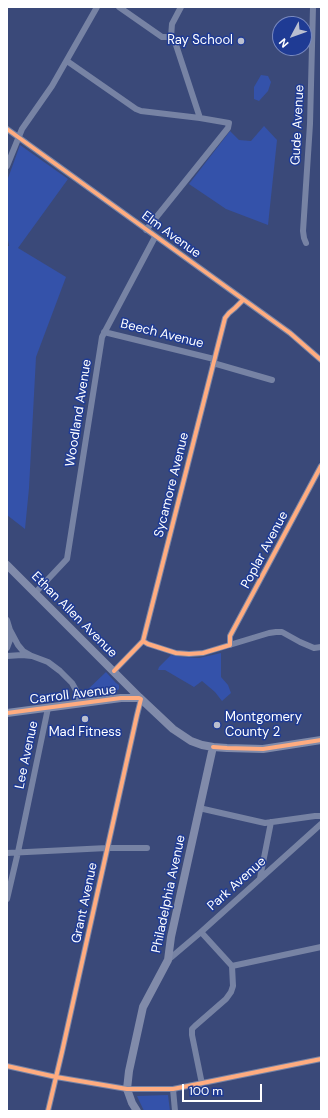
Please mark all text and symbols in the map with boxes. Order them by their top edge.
north arrow [272,16,312,56]
place label: Ray School [167,33,233,49]
marker: Ray School [236,36,246,46]
text: N [276,36,292,51]
street label: Gude Avenue [288,84,308,166]
street label: Elm Avenue [138,208,204,262]
street label: Beech Avenue [119,316,205,352]
street label: Woodland Avenue [63,358,95,468]
street label: Sycamore Avenue [151,431,193,539]
street label: Poplar Avenue [238,509,292,591]
street label: Ethan Allen Avenue [28,569,120,661]
street label: Carroll Avenue [29,682,117,708]
place label: Montgomery County 2 [225,710,302,741]
marker: Mad Fitness [80,714,90,724]
street label: Lee Avenue [12,720,42,790]
marker: Montgomery County 2 [212,720,222,730]
place label: Mad Fitness [49,725,121,741]
street label: Philadelphia Avenue [149,834,189,954]
street label: Park Avenue [205,854,269,914]
street label: Grant Avenue [69,861,101,945]
scale bar [184,1076,264,1102]
text: 100 m [189,1083,223,1099]

